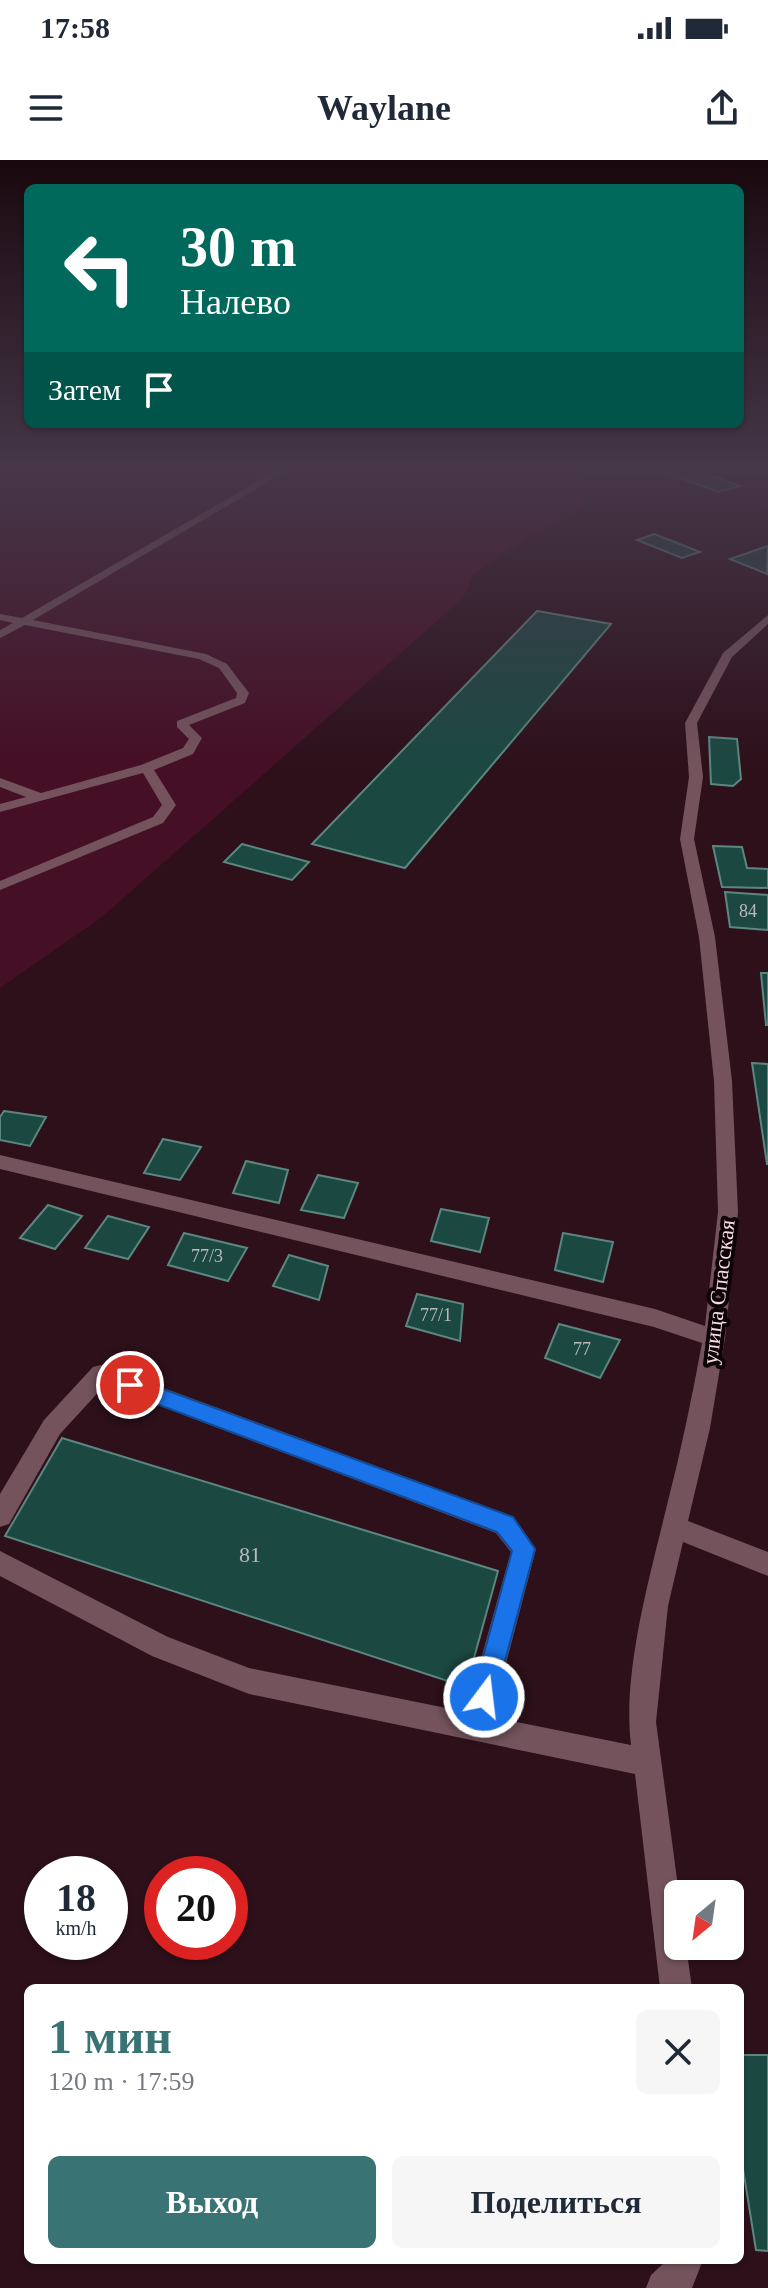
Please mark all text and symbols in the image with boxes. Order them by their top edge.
text: 17:58 [40,11,110,44]
icon: menu [24,86,68,130]
icon: share [700,86,744,130]
text: Waylane [317,88,451,128]
icon: left [48,216,152,320]
text: 30 m [180,216,297,278]
text: Налево [180,282,291,322]
icon: arrive [137,368,181,412]
text: Затем [48,373,121,406]
house number: 84 [739,901,757,921]
street label: улица Спасская [697,1218,740,1366]
house number: 77/3 [191,1246,223,1266]
house number: 77/1 [420,1305,452,1325]
house number: 77 [573,1339,591,1359]
pin [96,1351,164,1419]
icon: arrive [108,1363,152,1407]
house number: 81 [239,1542,261,1567]
position arrow [442,1655,526,1739]
speed limit sign: 20 [144,1856,248,1960]
text: 18 [56,1875,96,1920]
north arrow [664,1880,744,1960]
map controls [664,1880,744,1960]
text: km/h [55,1917,97,1939]
text: 1 мин [48,2010,172,2063]
button: close [636,2010,720,2094]
text: 120 m · 17:59 [48,2067,195,2096]
button: Выход [48,2156,376,2248]
button: Поделиться [392,2156,720,2248]

